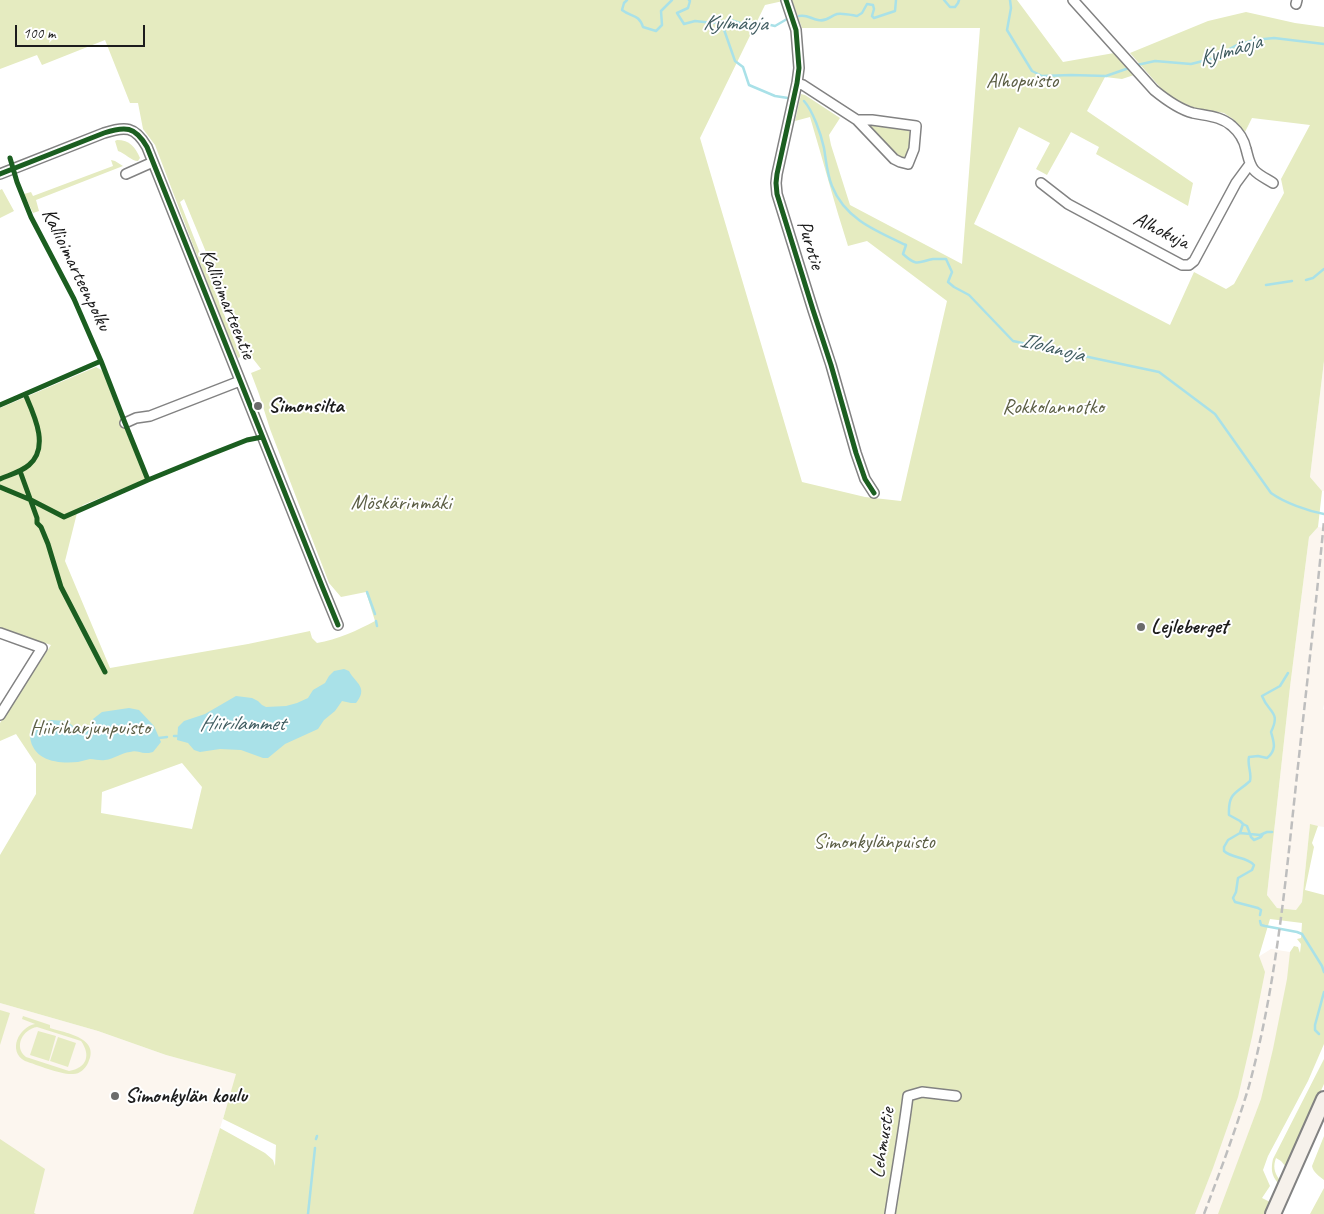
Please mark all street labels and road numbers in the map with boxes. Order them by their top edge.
street label: Kallioimarteenpolku [35,205,117,335]
street label: Alhokuja [1129,207,1193,255]
street label: Purotie [791,218,829,272]
street label: Kallioimarteentie [193,245,261,363]
street label: Lehmustie [865,1106,901,1180]

